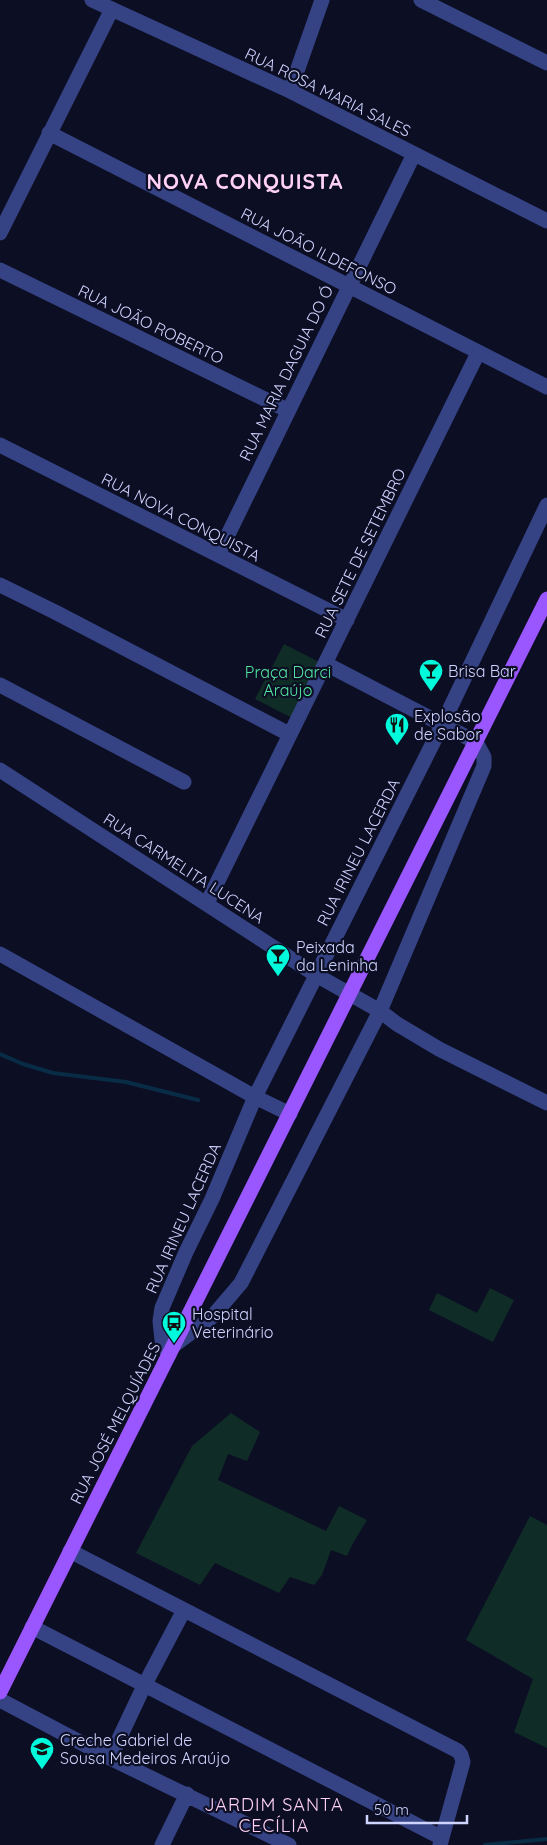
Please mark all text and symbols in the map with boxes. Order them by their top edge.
street label: RUA ROSA MARIA SALES [242,43,414,141]
district label: NOVA CONQUISTA [147,168,344,194]
street label: RUA JOÃO ILDEFONSO [238,203,400,299]
street label: RUA JOÃO ROBERTO [75,280,227,368]
street label: RUA MARIA DAGUIA DO Ó [235,282,337,464]
street label: RUA SETE DE SETEMBRO [310,465,410,641]
street label: RUA NOVA CONQUISTA [98,468,264,566]
bar icon: Brisa Bar [418,658,444,692]
place label: Brisa Bar [448,661,516,681]
park label: Praça Darci Araújo [245,662,331,700]
place label: Explosão de Sabor [414,706,481,744]
restaurant icon: Explosão de Sabor [384,712,410,746]
street label: RUA IRINEU LACERDA [312,775,404,929]
street label: RUA CARMELITA LUCENA [100,809,268,927]
place label: Peixada da Leninha [296,937,378,975]
bar icon: Peixada da Leninha [265,943,291,977]
street label: RUA IRINEU LACERDA [141,1140,225,1296]
place label: Hospital Veterinário [192,1304,273,1342]
bus stop icon: Hospital Veterinário [161,1310,187,1344]
street label: RUA JOSÉ MELQUÍADES [65,1339,165,1507]
place label: Creche Gabriel de Sousa Medeiros Araújo [60,1730,230,1768]
school or university icon: Creche Gabriel de Sousa Medeiros Araújo [29,1736,55,1770]
scale bar [367,1792,467,1824]
district label: JARDIM SANTA CECÍLIA [204,1793,344,1837]
text: 50 m [374,1800,409,1819]

